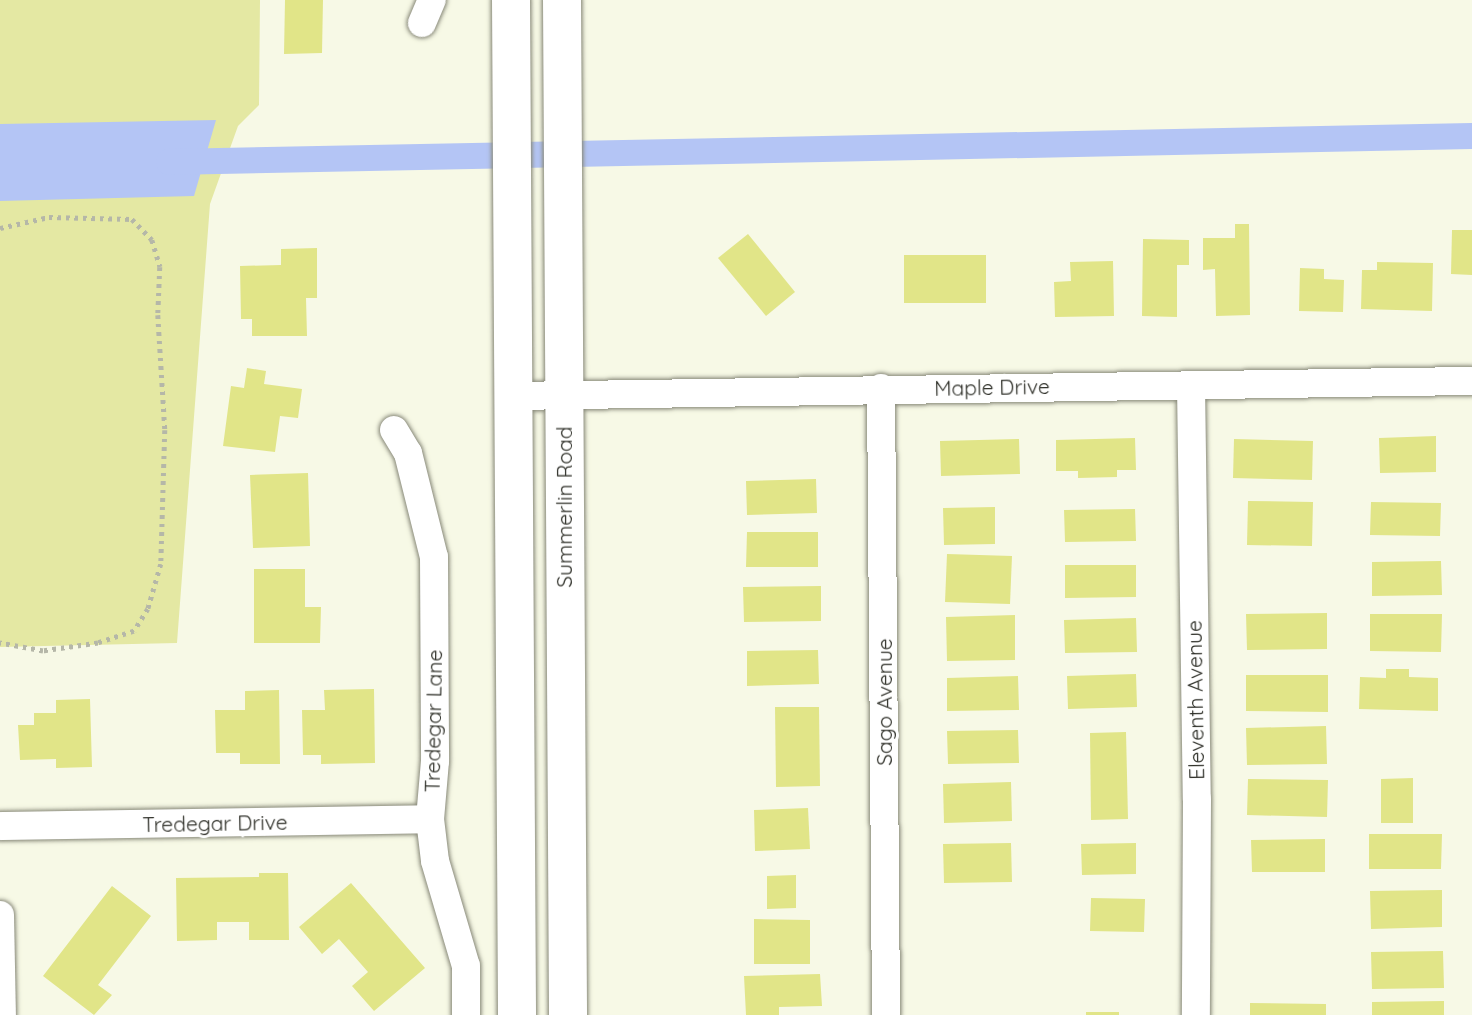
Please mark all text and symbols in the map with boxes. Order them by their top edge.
street label: Maple Drive [934,373,1050,401]
street label: Summerlin Road [551,426,577,588]
street label: Eleventh Avenue [1181,620,1209,780]
street label: Sago Avenue [871,638,897,766]
street label: Tredegar Lane [419,649,447,793]
street label: Tredegar Drive [142,809,288,837]

